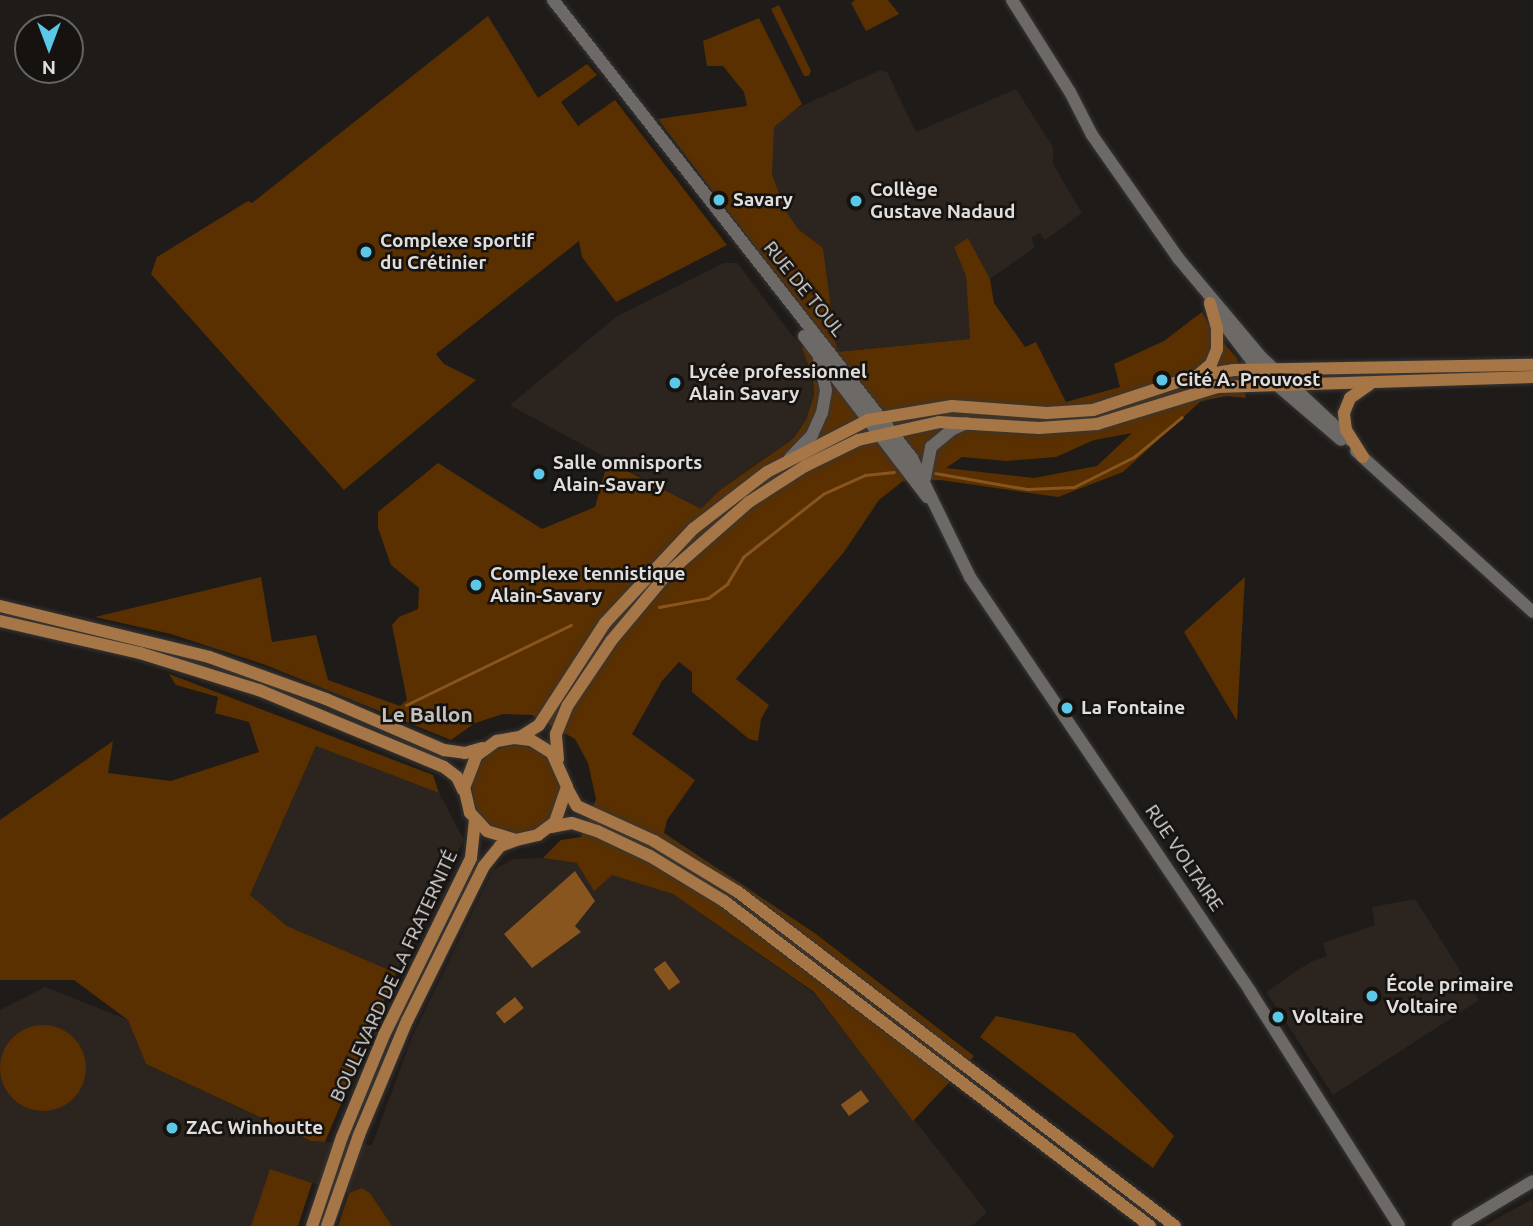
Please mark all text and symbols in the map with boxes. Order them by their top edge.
north arrow [14,14,84,84]
text: N [42,57,56,79]
place label: Collège Gustave Nadaud [870,179,1015,223]
place label: Savary [733,189,793,211]
marker: Savary [711,192,727,208]
marker: Collège Gustave Nadaud [848,193,864,209]
place label: Complexe sportif du Crétinier [380,230,534,274]
street label: RUE DE TOUL [759,237,849,341]
marker: Complexe sportif du Crétinier [358,244,374,260]
place label: Lycée professionnel Alain Savary [689,361,867,405]
place label: Cité A. Prouvost [1176,369,1320,391]
marker: Cité A. Prouvost [1154,372,1170,388]
marker: Lycée professionnel Alain Savary [667,375,683,391]
place label: Salle omnisports Alain-Savary [553,452,702,496]
marker: Salle omnisports Alain-Savary [531,466,547,482]
place label: Complexe tennistique Alain-Savary [490,563,685,607]
marker: Complexe tennistique Alain-Savary [468,577,484,593]
place label: La Fontaine [1081,697,1185,719]
marker: La Fontaine [1059,700,1075,716]
district label: Le Ballon [381,701,473,727]
street label: RUE VOLTAIRE [1140,800,1228,916]
street label: BOULEVARD DE LA FRATERNITÉ [326,847,462,1105]
place label: École primaire Voltaire [1386,974,1514,1018]
marker: École primaire Voltaire [1364,988,1380,1004]
place label: Voltaire [1292,1006,1364,1028]
marker: Voltaire [1270,1009,1286,1025]
place label: ZAC Winhoutte [186,1117,323,1139]
marker: ZAC Winhoutte [164,1120,180,1136]

